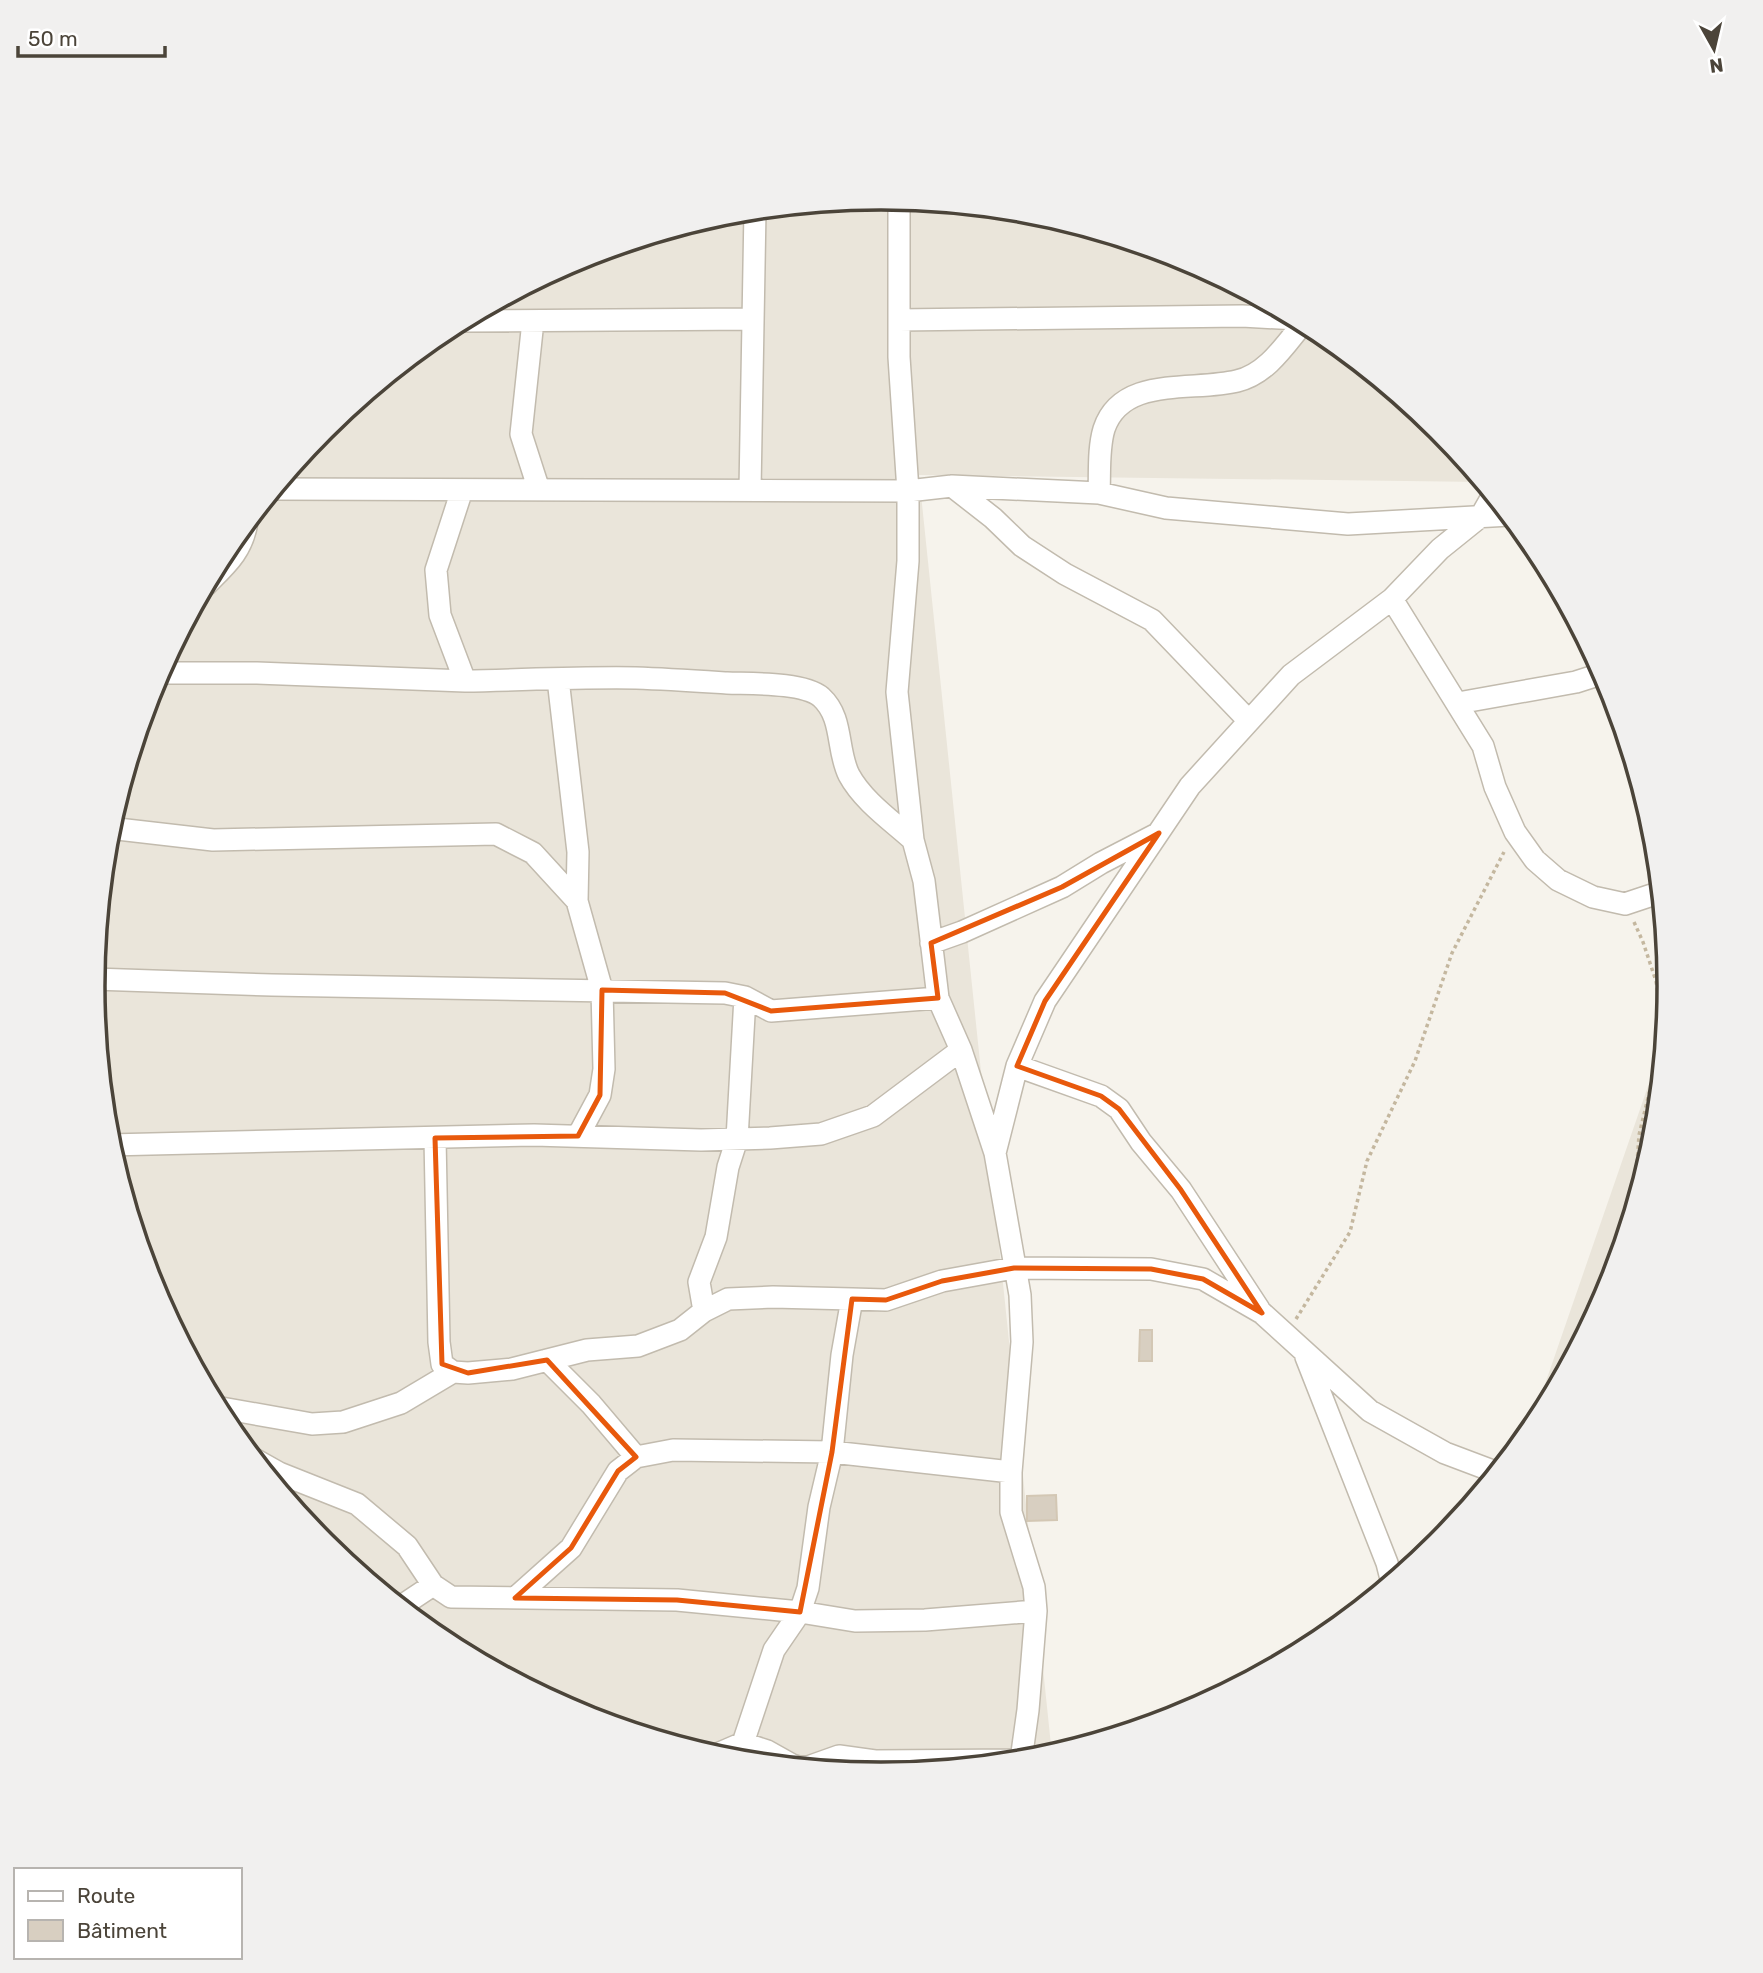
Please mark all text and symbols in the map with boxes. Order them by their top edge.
scale bar [18,14,164,58]
north arrow [1679,14,1749,84]
text: 50 m [28,26,78,51]
text: N [1708,53,1725,78]
legend [14,1868,242,1959]
text: Route [77,1883,135,1908]
text: Bâtiment [77,1918,167,1943]

